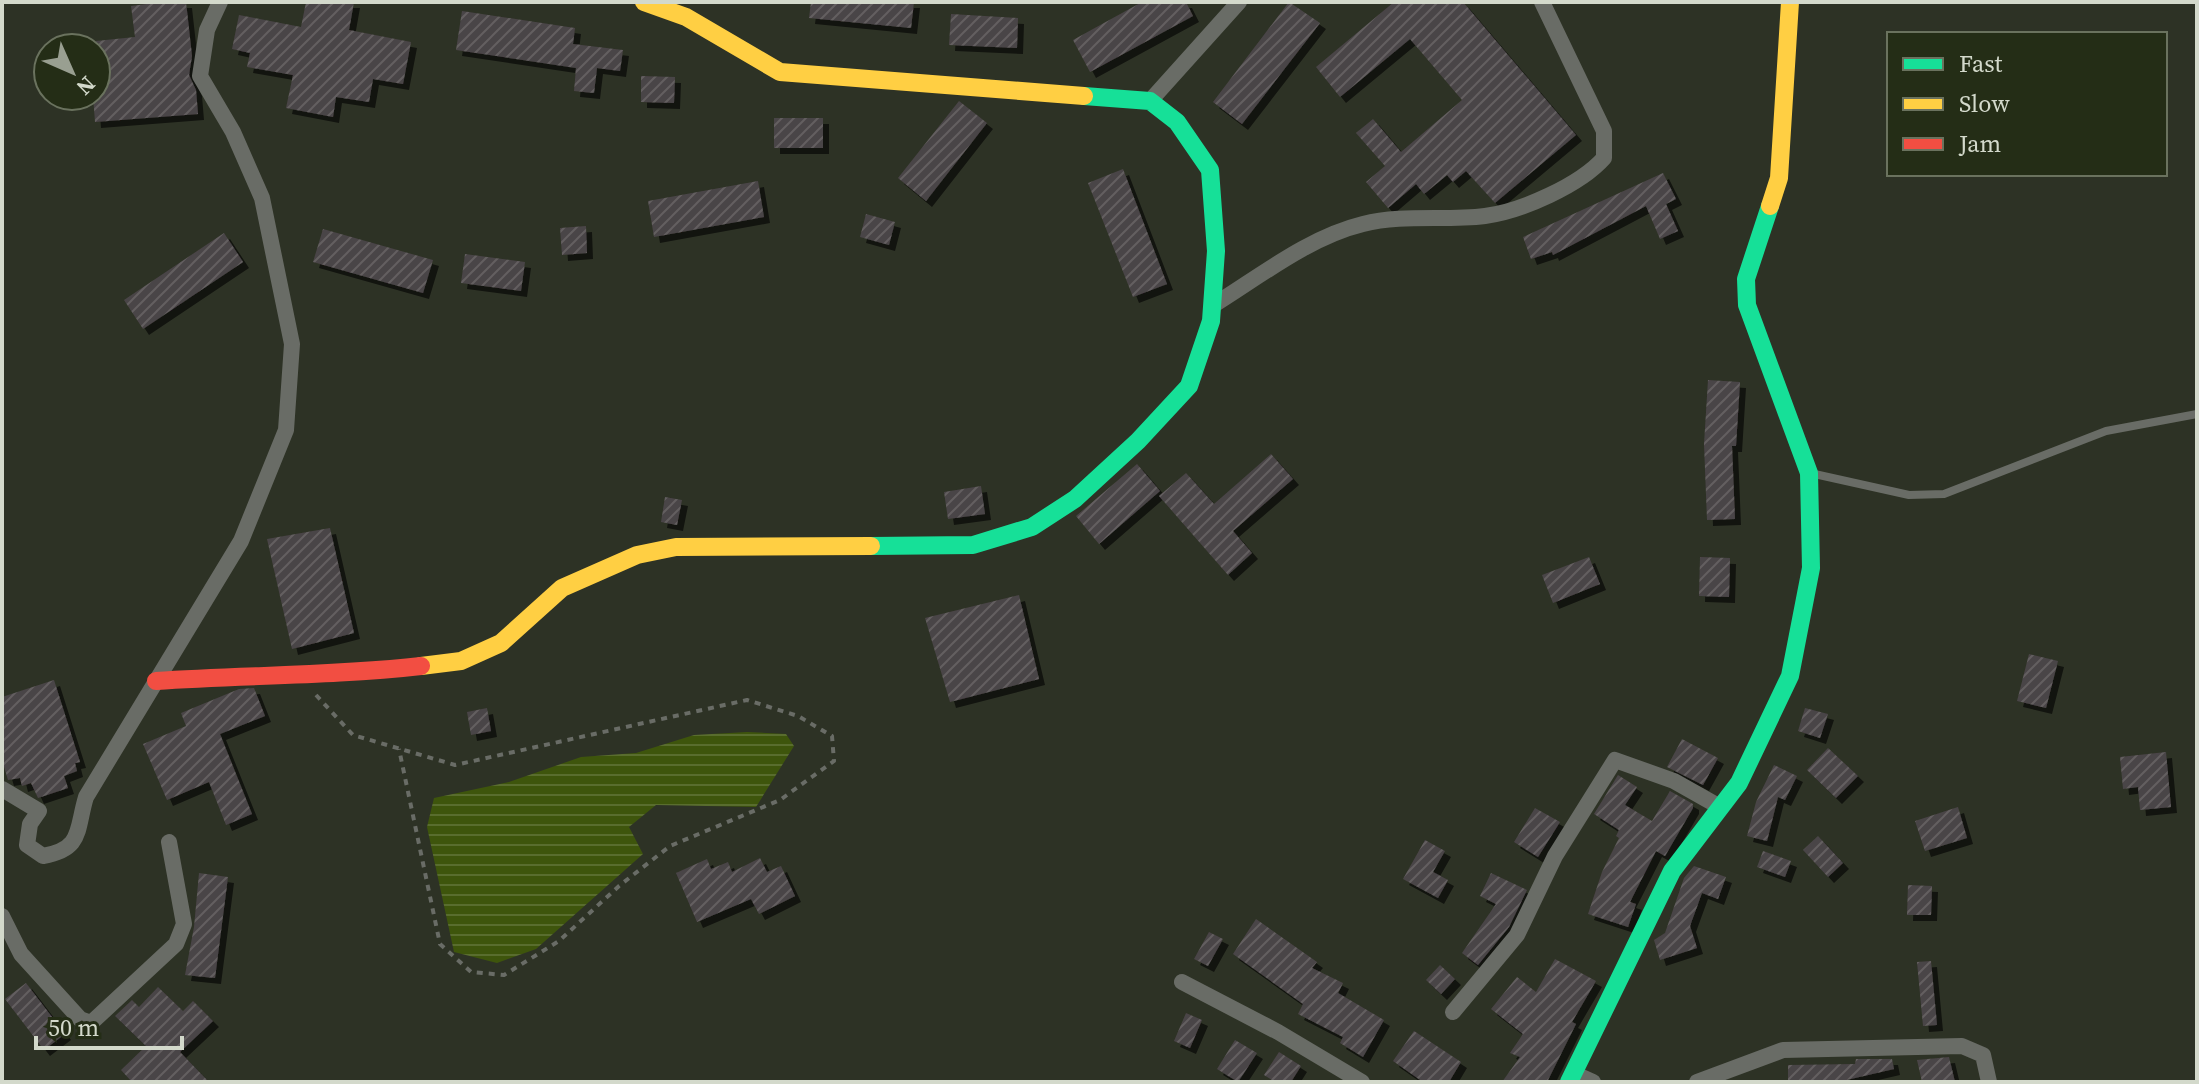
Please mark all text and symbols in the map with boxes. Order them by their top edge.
north arrow [32,32,112,112]
legend [1887,32,2167,176]
text: Fast [1959,47,2003,80]
text: N [70,70,102,102]
text: Slow [1959,87,2010,120]
text: Jam [1958,127,2001,160]
scale bar [36,1000,182,1050]
text: 50 m [48,1011,99,1044]

